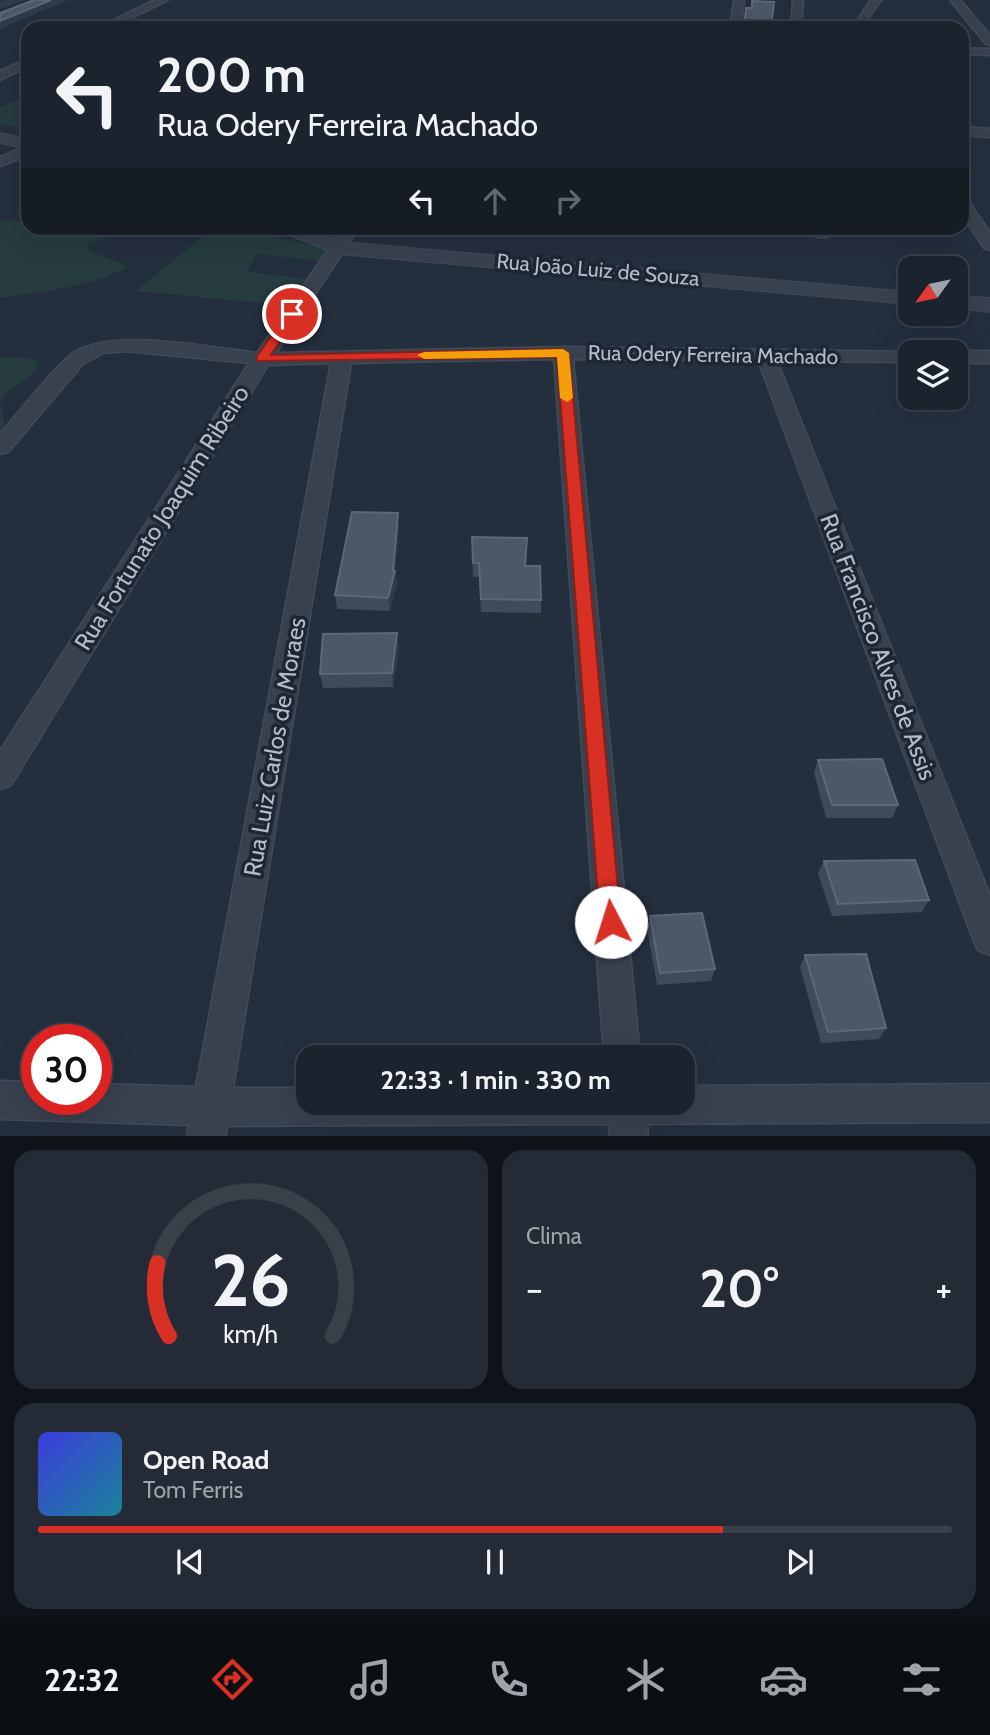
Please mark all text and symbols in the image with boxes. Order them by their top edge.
text: 200 m [157,45,306,104]
icon: left [42,49,133,140]
text: Rua Odery Ferreira Machado [157,105,538,144]
icon: left [403,182,441,220]
icon: ahead [476,182,514,220]
icon: right [549,182,587,220]
street label: Rua João Luiz de Souza [496,248,701,291]
north arrow [898,256,968,326]
map controls [898,256,968,410]
pin [262,284,322,344]
icon: arrive [273,295,311,333]
street label: Rua Odery Ferreira Machado [588,340,838,369]
button: layers [898,340,968,410]
street label: Rua Fortunato Joaquim Ribeiro [68,380,255,655]
street label: Rua Francisco Alves de Assis [814,510,943,784]
street label: Rua Luiz Carlos de Moraes [237,615,312,879]
position arrow [574,885,648,959]
speed limit sign: 30 [21,1024,112,1115]
text: 22:33 · 1 min · 330 m [380,1064,611,1096]
text: Clima [526,1222,582,1250]
text: 26 [211,1236,291,1324]
text: 20° [699,1257,779,1320]
text: − [526,1265,543,1312]
text: + [935,1265,952,1312]
text: km/h [224,1318,278,1348]
text: Open Road [143,1444,269,1476]
text: Tom Ferris [143,1476,243,1504]
icon: previous [171,1543,209,1581]
icon: pause [476,1543,514,1581]
icon: next [781,1543,819,1581]
icon: directions [208,1655,257,1704]
icon: music [346,1655,395,1704]
icon: phone [484,1655,533,1704]
icon: climate [621,1655,670,1704]
icon: car [759,1655,808,1704]
icon: filters [897,1655,946,1704]
text: 22:32 [44,1660,119,1699]

